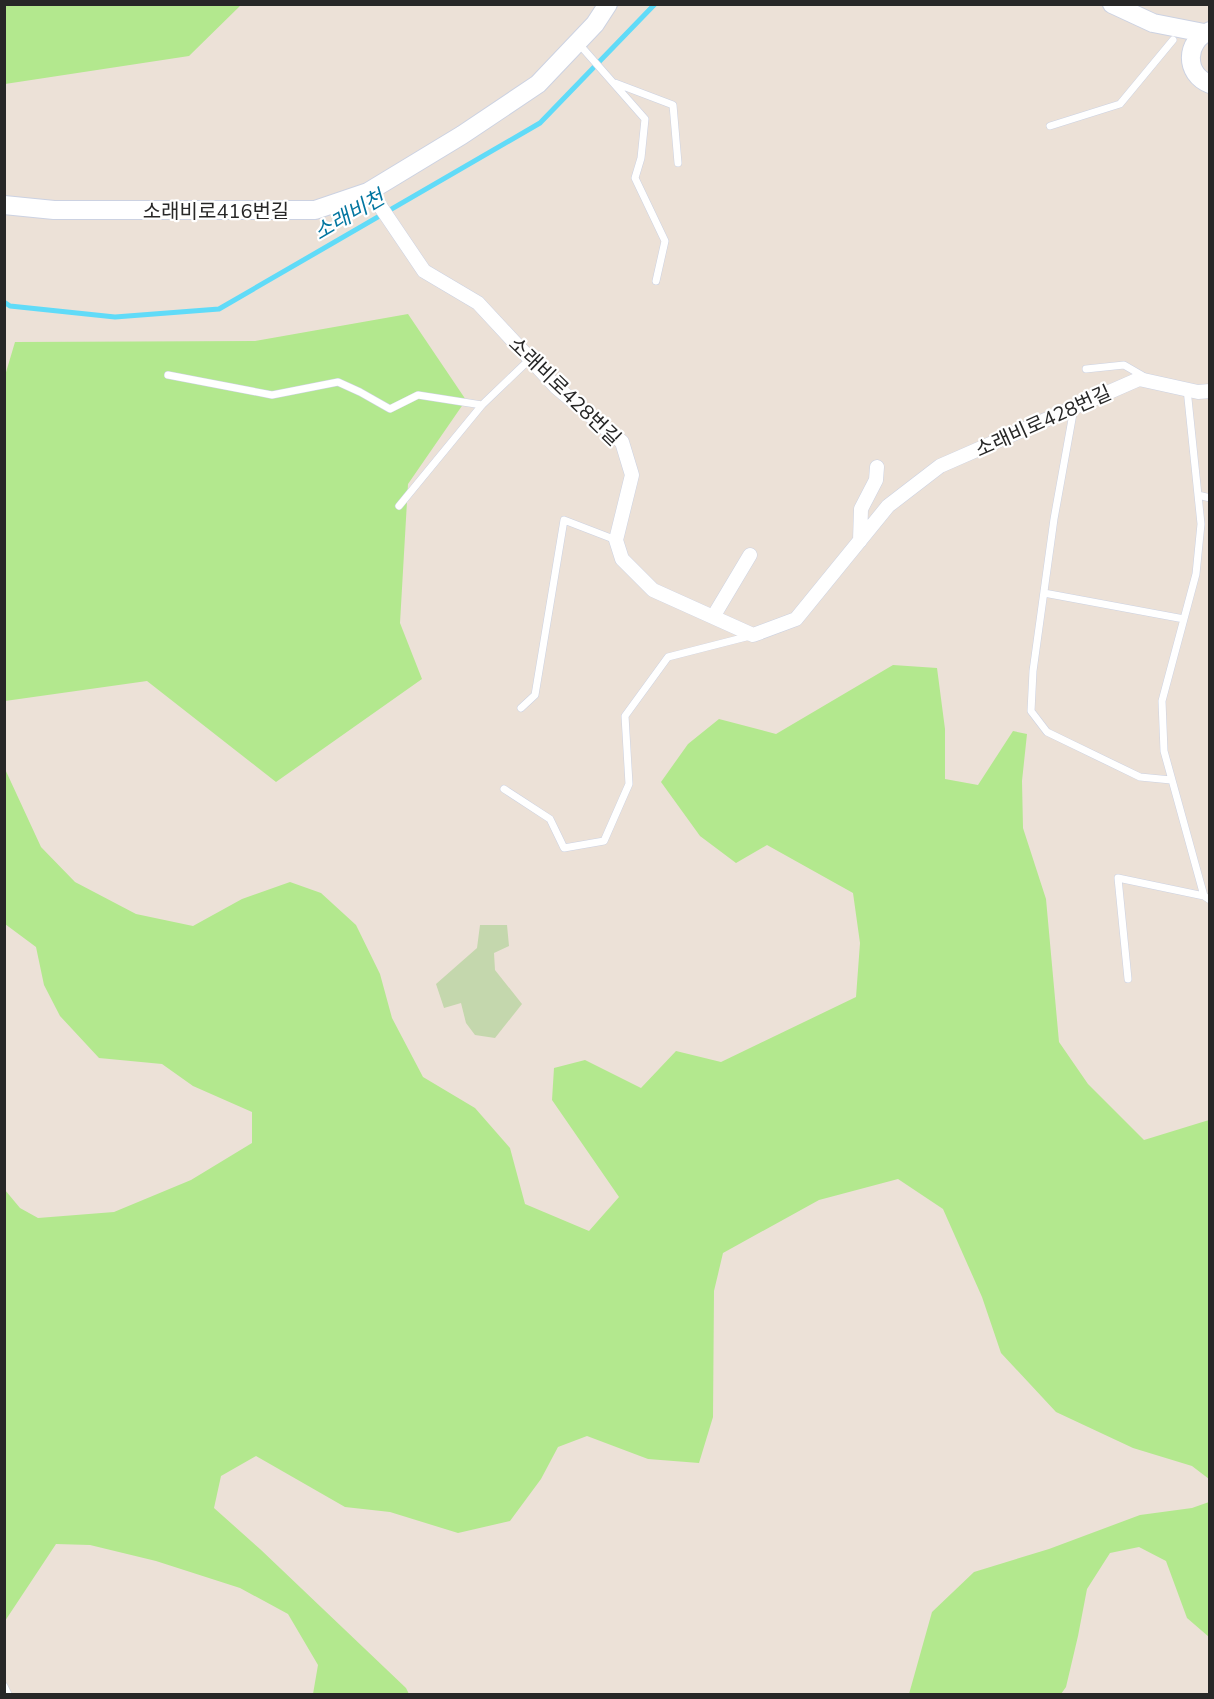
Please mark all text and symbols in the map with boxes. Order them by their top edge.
water label: 소래비천 [309,182,392,246]
street label: 소래비로416번길 [143,198,289,225]
street label: 소래비로428번길 [503,331,627,452]
street label: 소래비로428번길 [971,379,1116,464]

